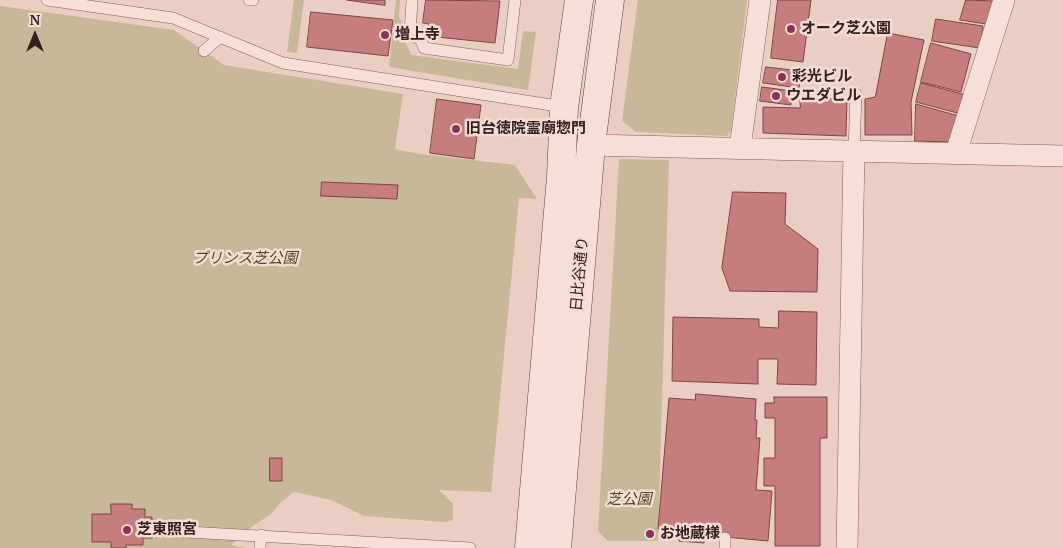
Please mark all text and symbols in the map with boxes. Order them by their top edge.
north arrow [10,10,60,60]
text: N [30,10,40,29]
place label: オーク芝公園 [801,20,891,38]
marker: オーク芝公園 [785,23,797,35]
place label: 増上寺 [395,26,440,44]
marker: 増上寺 [379,29,391,41]
place label: 彩光ビル [792,68,852,86]
marker: 彩光ビル [776,71,788,83]
place label: ウエダビル [786,87,861,105]
marker: ウエダビル [770,90,782,102]
place label: 旧台徳院霊廟惣門 [466,120,586,138]
marker: 旧台徳院霊廟惣門 [450,123,462,135]
street label: 日比谷通り [568,236,592,312]
park label: プリンス芝公園 [193,250,297,268]
park label: 芝公園 [607,491,651,509]
place label: 芝東照宮 [137,521,197,539]
marker: 芝東照宮 [121,524,133,536]
place label: お地蔵様 [660,525,720,543]
marker: お地蔵様 [644,528,656,540]

